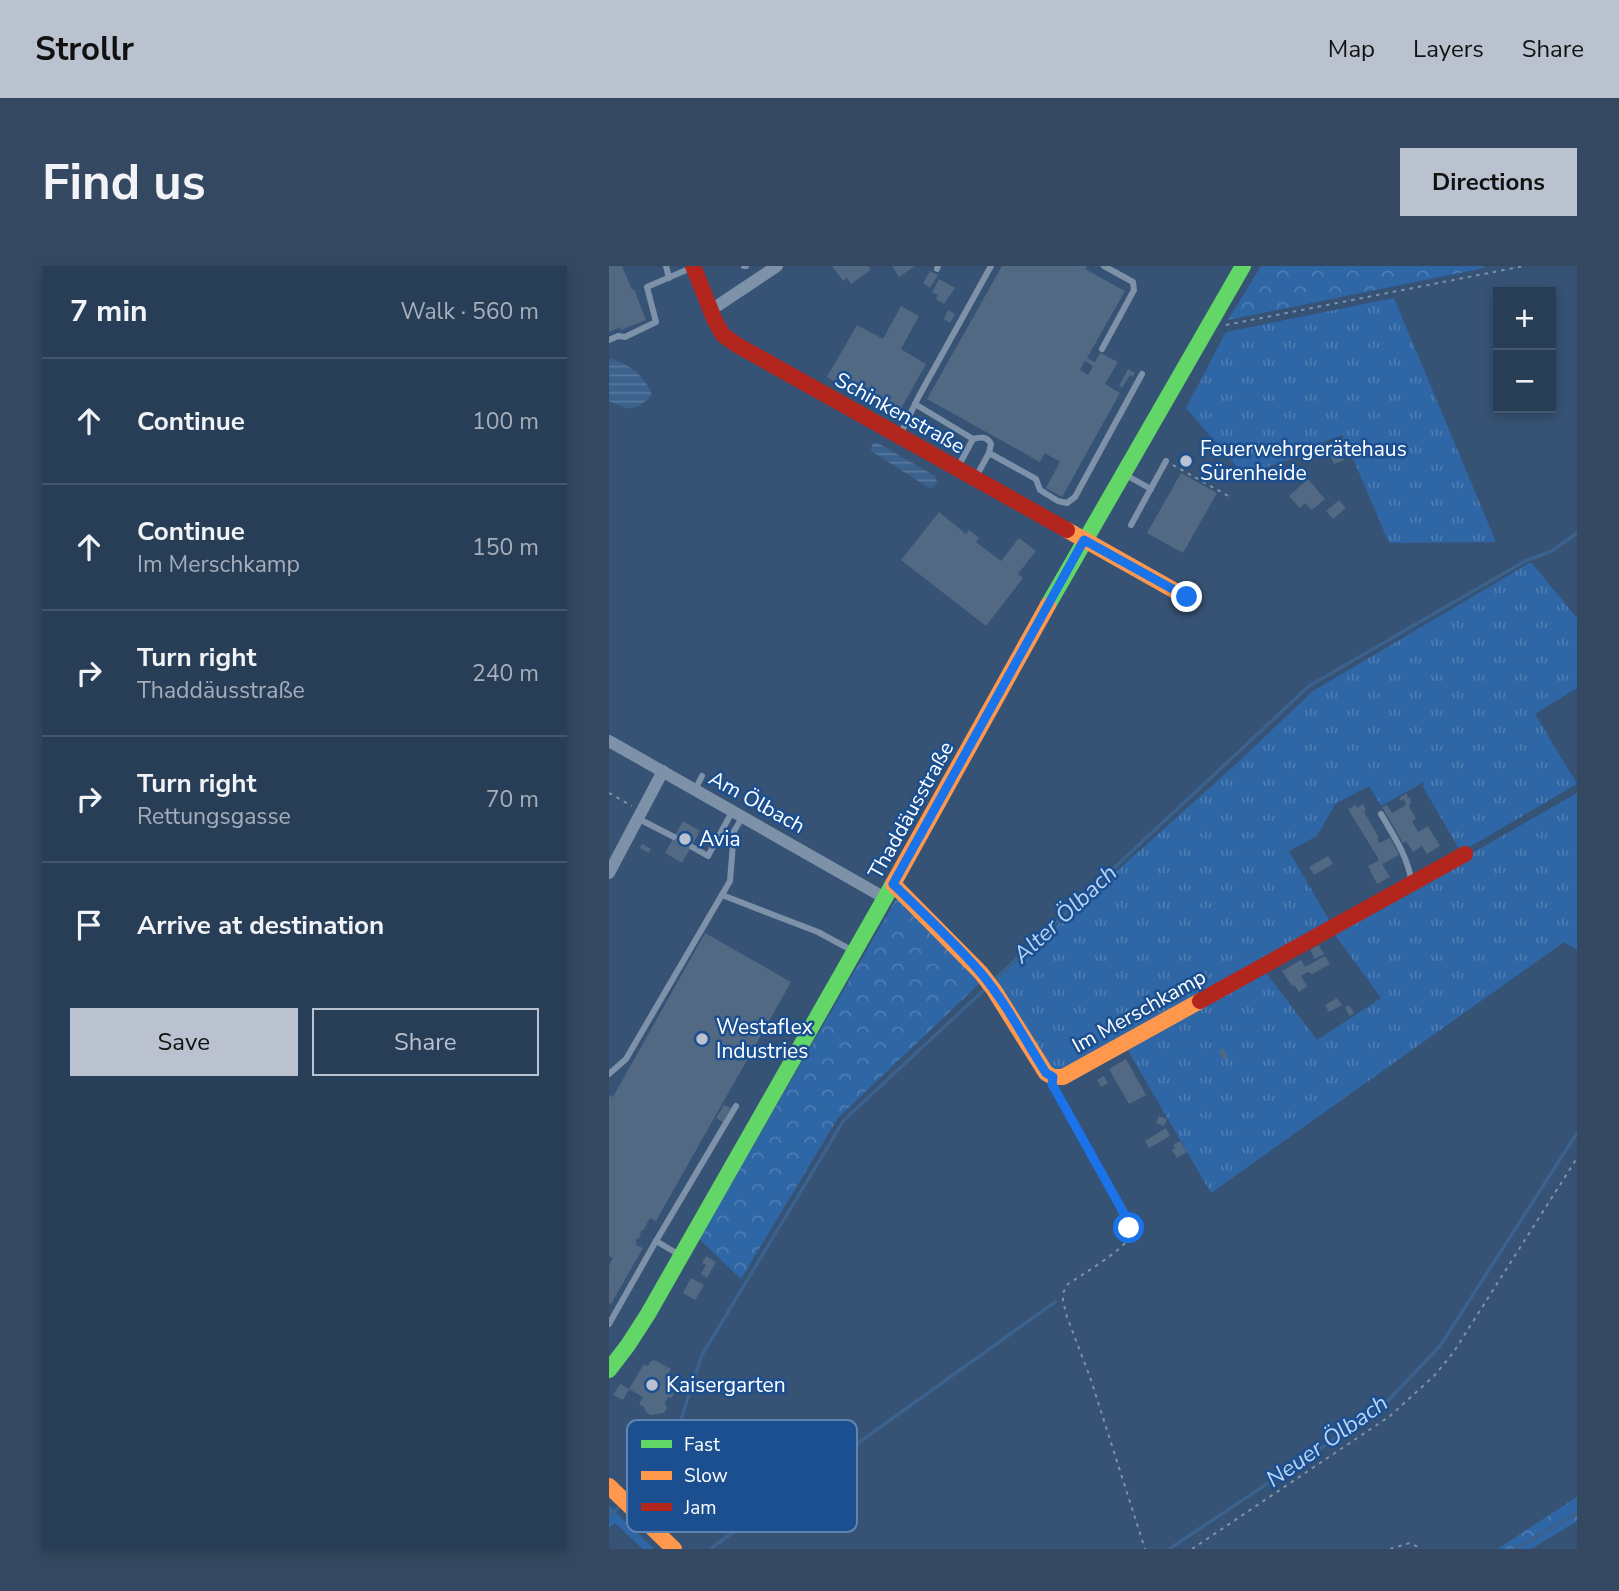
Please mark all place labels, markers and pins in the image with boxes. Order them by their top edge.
place label: Feuerwehrgerätehaus Sürenheide [1200,435,1407,487]
marker: Feuerwehrgerätehaus Sürenheide [1178,453,1194,469]
place label: Avia [699,825,741,853]
marker: Avia [677,831,693,847]
place label: Westaflex Industries [716,1013,813,1065]
marker: Westaflex Industries [694,1031,710,1047]
place label: Kaisergarten [666,1371,786,1399]
marker: Kaisergarten [644,1377,660,1393]

